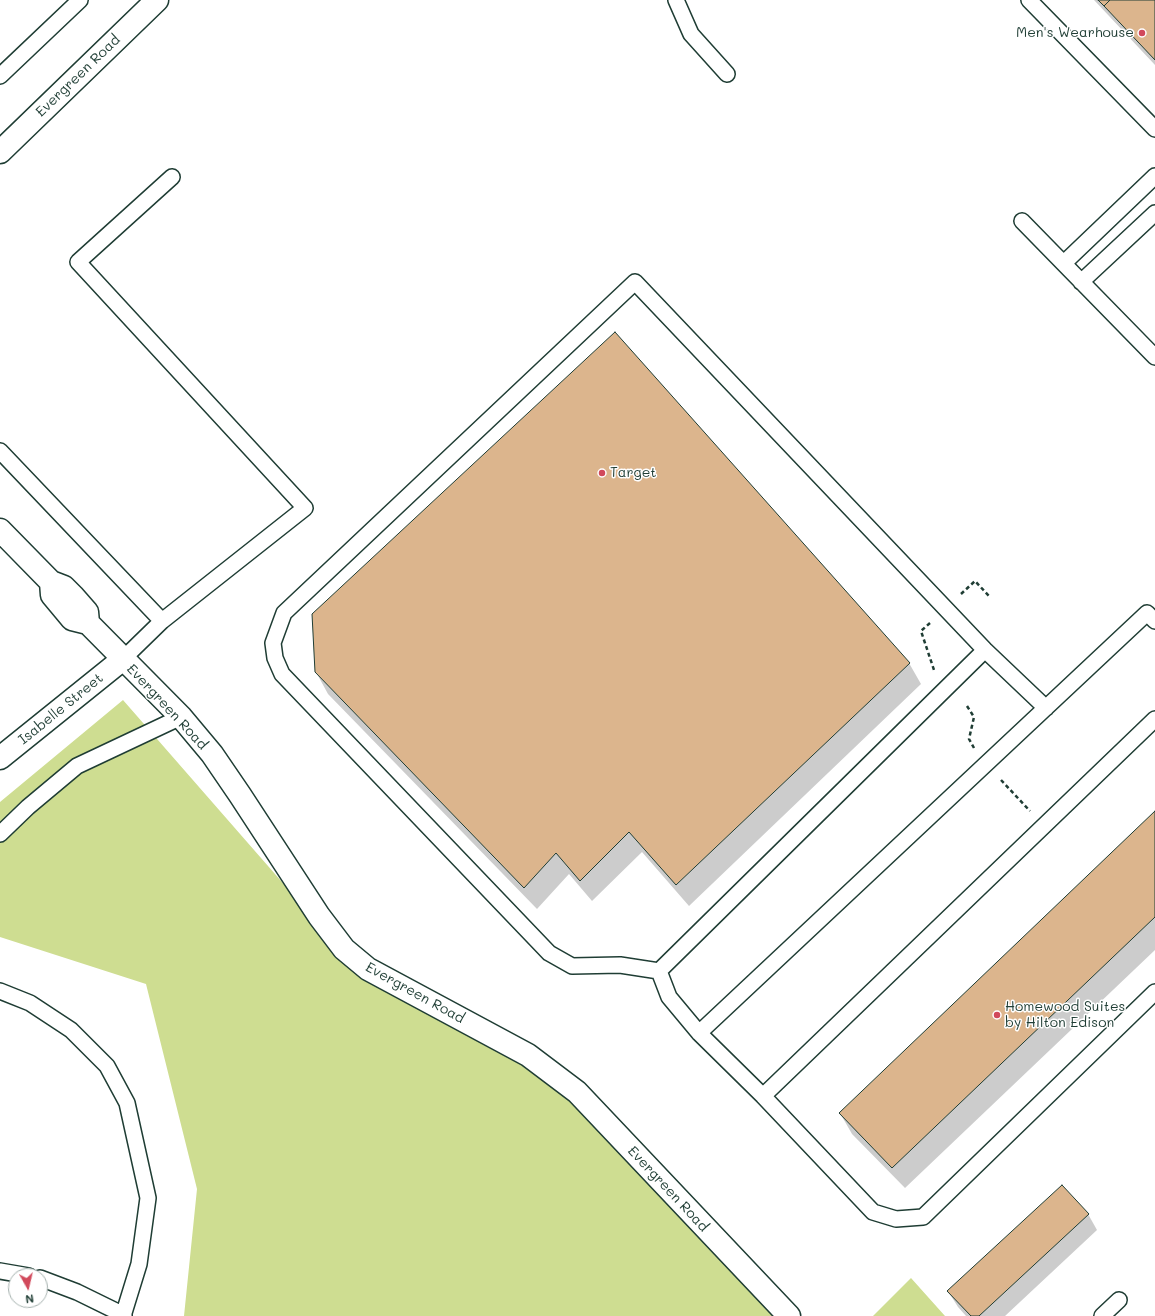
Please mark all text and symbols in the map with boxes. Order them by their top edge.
place label: Men's Wearhouse [1016,25,1134,41]
marker: Men's Wearhouse [1137,28,1147,38]
street label: Evergreen Road [32,32,124,120]
place label: Target [610,465,656,481]
marker: Target [597,468,607,478]
street label: Evergreen Road [123,661,211,753]
street label: Isabelle Street [15,670,107,748]
street label: Evergreen Road [363,959,467,1027]
place label: Homewood Suites by Hilton Edison [1005,999,1125,1032]
marker: Homewood Suites by Hilton Edison [992,1010,1002,1020]
street label: Evergreen Road [624,1143,712,1235]
north arrow [8,1268,48,1308]
text: N [24,1291,35,1307]

